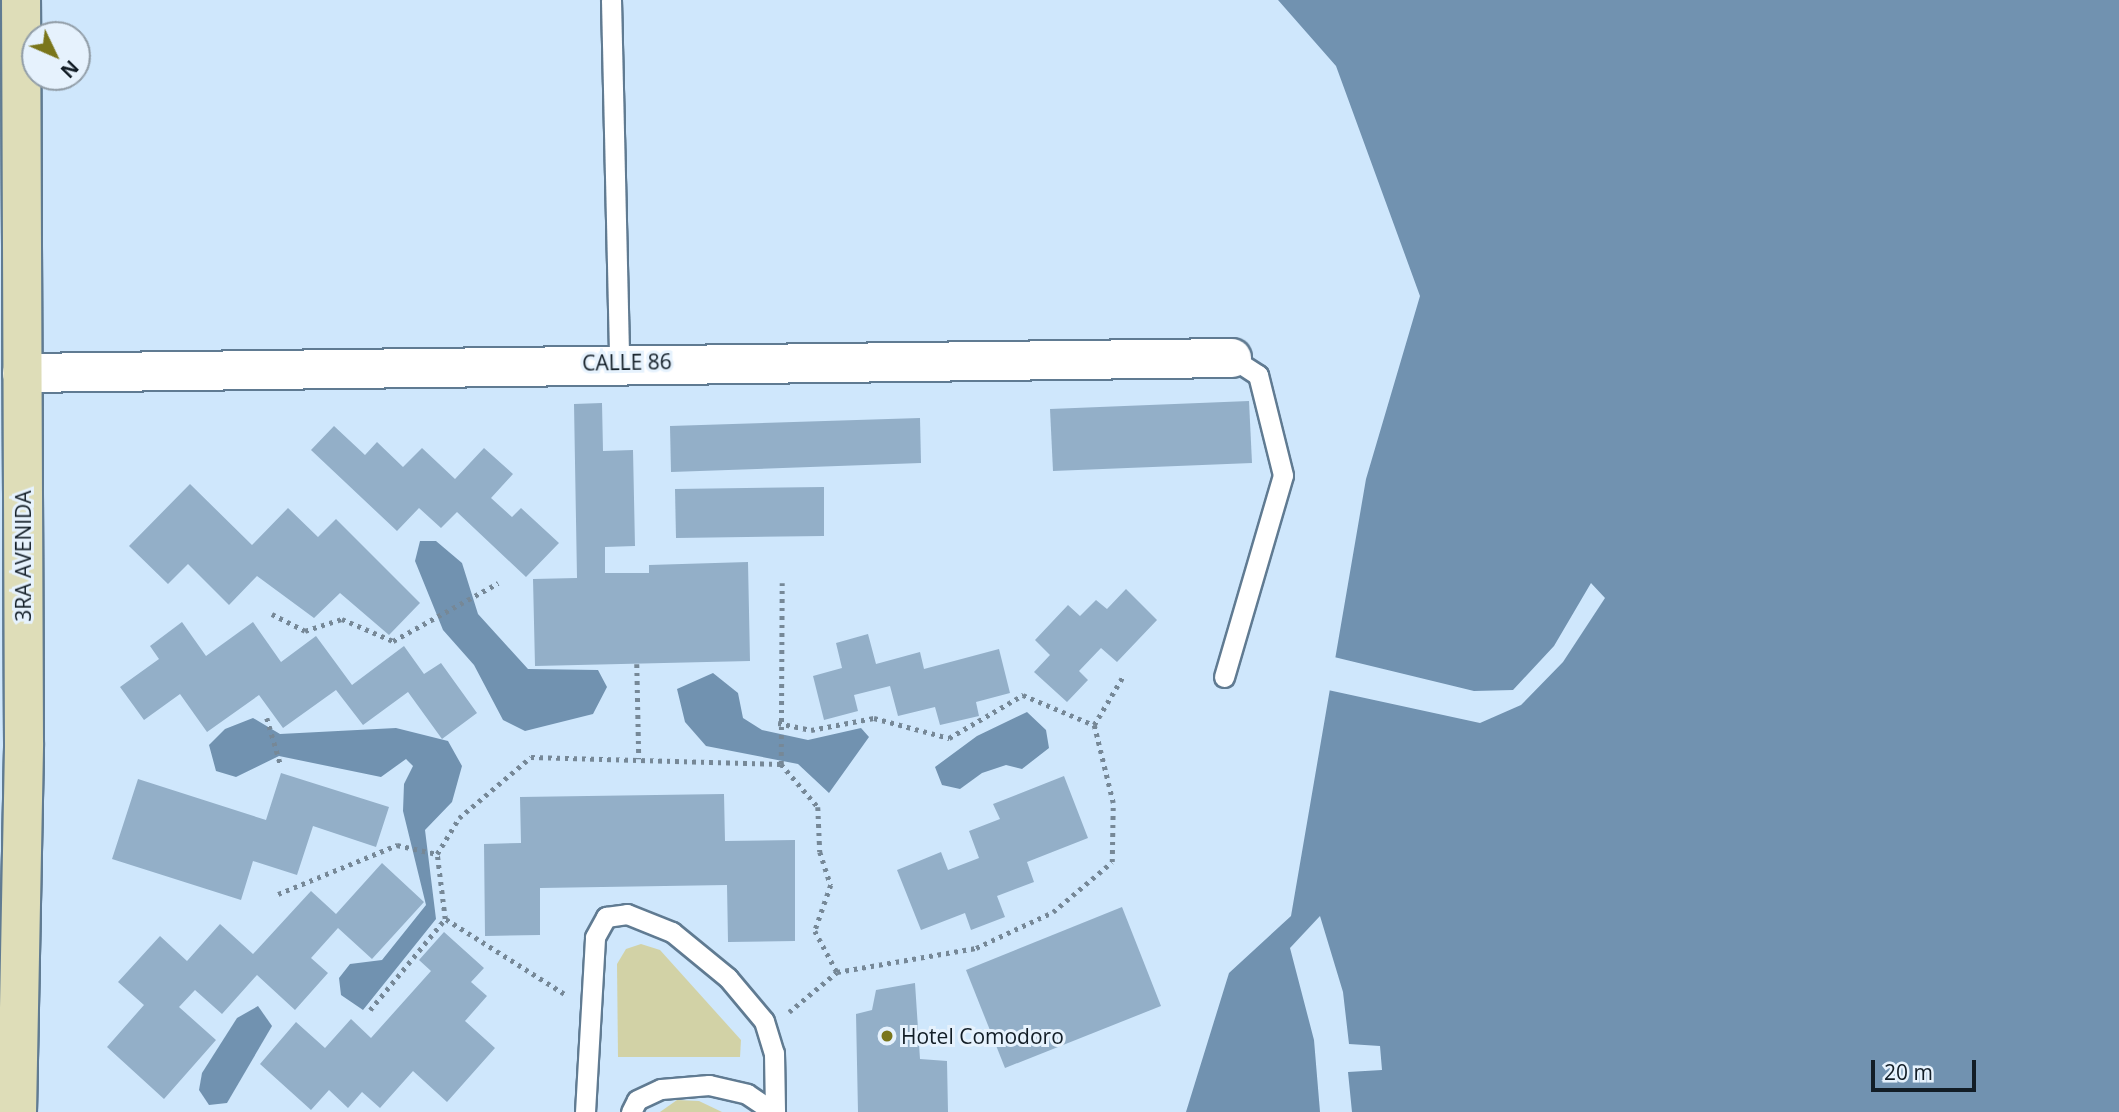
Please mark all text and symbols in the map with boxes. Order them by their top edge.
north arrow [21,21,91,91]
text: N [55,55,84,84]
street label: CALLE 86 [582,349,672,375]
street label: 3RA AVENIDA [10,490,36,622]
place label: Hotel Comodoro [901,1023,1064,1049]
marker: Hotel Comodoro [879,1028,895,1044]
scale bar [1874,1046,1979,1090]
text: 20 m [1884,1058,1933,1086]

